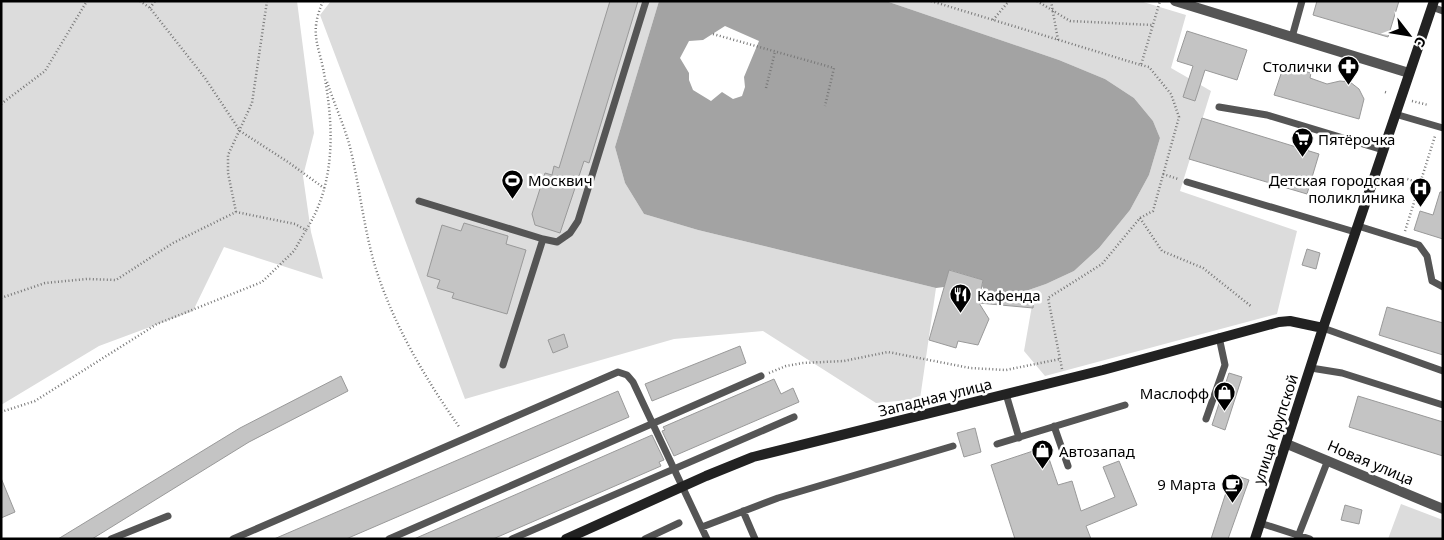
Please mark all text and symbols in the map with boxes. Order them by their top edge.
north arrow [1384,10,1434,60]
text: С [1410,33,1431,51]
pharmacy icon: Столички [1336,54,1360,85]
place label: Столички [1262,56,1332,76]
supermarket icon: Пятёрочка [1290,127,1314,158]
place label: Пятёрочка [1318,129,1395,149]
sports icon: Москвич [500,168,524,199]
place label: Москвич [528,170,593,190]
place label: Детская городская поликлиника [1269,170,1405,207]
hospital icon: Детская городская поликлиника [1409,177,1433,208]
restaurant icon: Кафенда [949,283,973,314]
place label: Кафенда [977,285,1041,305]
street label: улица Крупской [1248,371,1302,487]
street label: Западная улица [876,373,994,421]
shop icon: Маслофф [1213,381,1237,412]
place label: Маслофф [1140,383,1209,403]
street label: Новая улица [1325,435,1417,489]
shop icon: Автозапад [1031,439,1055,470]
place label: Автозапад [1059,441,1135,461]
cafe icon: 9 Марта [1220,472,1244,503]
place label: 9 Марта [1157,474,1216,494]

